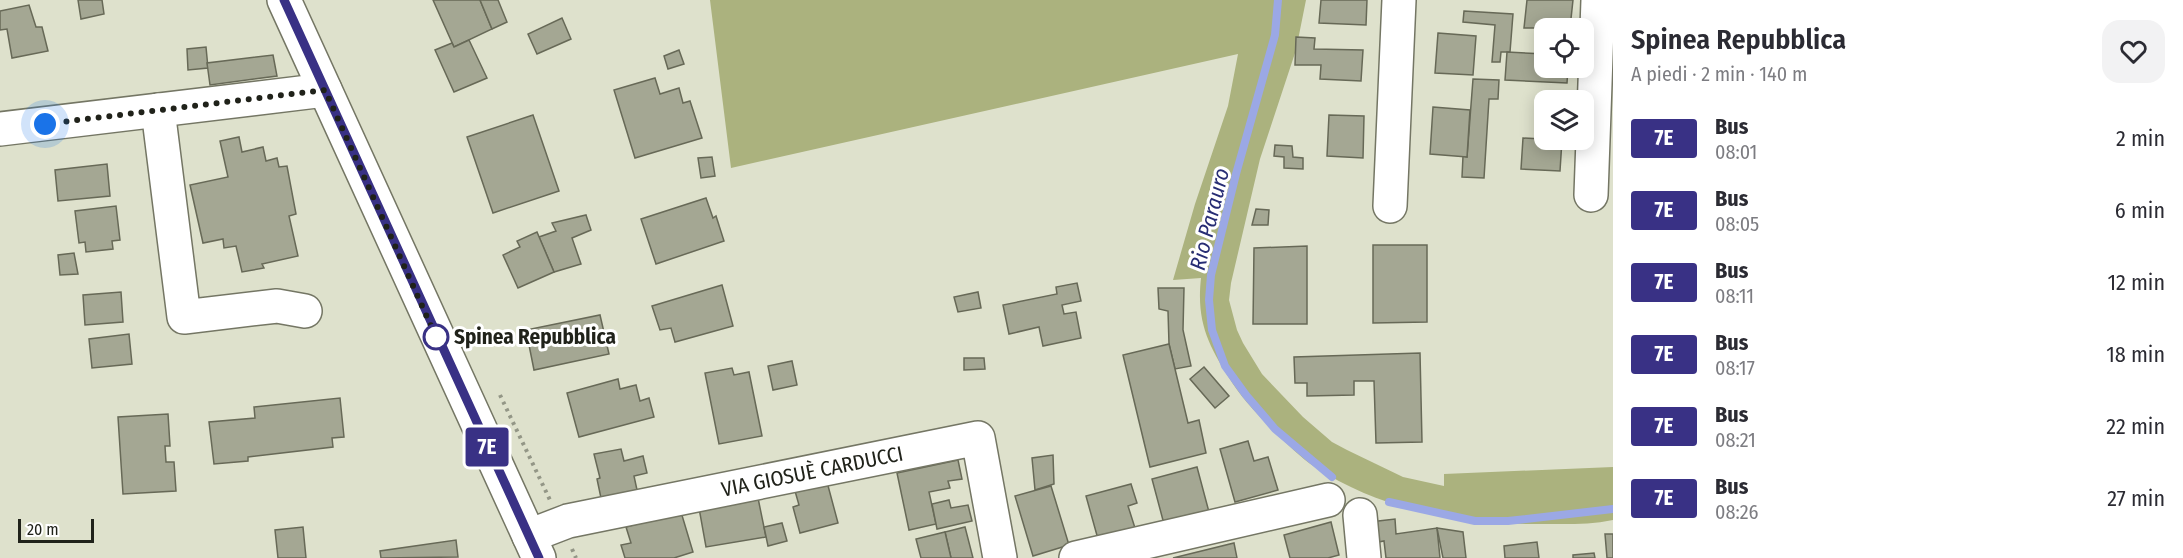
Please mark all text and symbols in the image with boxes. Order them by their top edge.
map controls [1534,18,1594,150]
button: locate [1534,18,1594,78]
button: heart [2102,20,2165,83]
text: Spinea Repubblica [1631,23,1846,56]
text: A piedi · 2 min · 140 m [1631,62,1807,86]
button: layers [1534,90,1594,150]
your location [30,109,60,139]
text: Bus [1715,113,1748,140]
text: 7E [1655,125,1673,151]
text: 2 min [2116,125,2165,152]
text: 08:01 [1715,140,1757,164]
water label: Rio Parauro [1184,165,1235,273]
text: Bus [1715,185,1748,212]
text: 7E [1655,197,1673,223]
text: 6 min [2115,197,2165,224]
text: 08:05 [1715,212,1759,236]
text: Bus [1715,257,1748,284]
text: 7E [1655,269,1673,295]
text: 12 min [2107,269,2165,296]
text: 08:11 [1715,284,1754,308]
marker: Spinea Repubblica [423,324,449,350]
place label: Spinea Repubblica [454,324,616,350]
text: Bus [1715,329,1748,356]
text: 7E [1655,341,1673,367]
text: 18 min [2106,341,2165,368]
text: 08:17 [1715,356,1755,380]
text: Bus [1715,401,1748,428]
text: 7E [1655,413,1673,439]
text: 22 min [2106,413,2165,440]
line badge: 7E [460,428,514,466]
text: 08:21 [1715,428,1756,452]
text: 7E [478,434,496,460]
street label: VIA GIOSUÈ CARDUCCI [719,440,905,503]
text: Bus [1715,473,1748,500]
text: 7E [1655,485,1673,511]
text: 27 min [2107,485,2165,512]
text: 08:26 [1715,500,1758,524]
scale bar [18,516,94,544]
text: 20 m [27,520,58,539]

